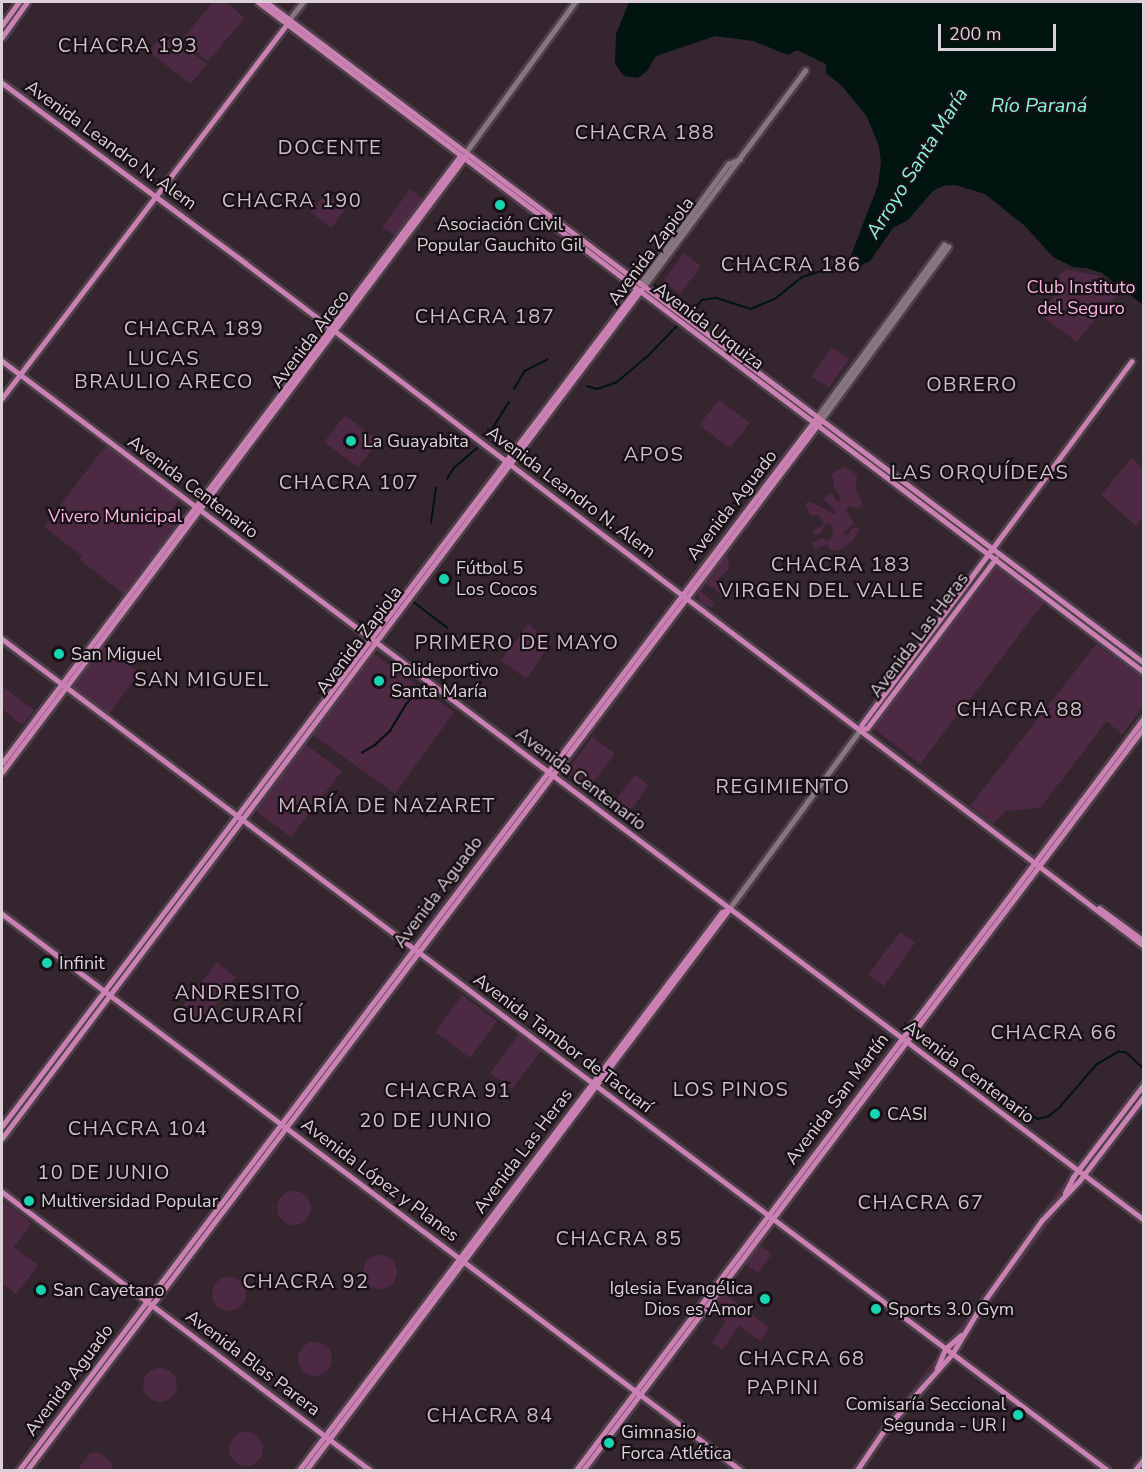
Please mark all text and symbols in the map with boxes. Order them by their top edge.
scale bar [941,12,1060,50]
text: 200 m [949,22,1001,46]
district label: CHACRA 193 [58,33,198,57]
street label: Avenida Leandro N. Alem [21,76,201,214]
water label: Arroyo Santa María [861,83,973,243]
water label: Río Paraná [991,93,1087,117]
district label: CHACRA 188 [575,120,715,144]
district label: DOCENTE [278,135,382,159]
district label: CHACRA 190 [222,188,362,212]
street label: Avenida Zapiola [603,193,699,309]
marker: Asociación Civil Popular Gauchito Gil [493,198,507,212]
place label: Asociación Civil Popular Gauchito Gil [417,214,583,256]
district label: CHACRA 186 [721,252,861,276]
park label: Club Instituto del Seguro [1026,277,1136,320]
street label: Avenida Urquiza [650,278,768,374]
street label: Avenida Areco [266,286,354,392]
district label: CHACRA 187 [415,304,555,328]
district label: CHACRA 189 [124,316,264,340]
district label: LUCAS BRAULIO ARECO [74,346,254,393]
district label: OBRERO [926,372,1018,396]
street label: Avenida Leandro N. Alem [482,421,660,563]
place label: La Guayabita [363,430,469,452]
street label: Avenida Centenario [123,431,263,543]
marker: La Guayabita [344,434,358,448]
district label: APOS [624,442,684,466]
street label: Avenida Aguado [682,445,782,565]
district label: LAS ORQUÍDEAS [891,460,1069,484]
district label: CHACRA 107 [279,470,419,494]
park label: Vivero Municipal [48,505,182,527]
district label: CHACRA 183 [771,552,911,576]
place label: Fútbol 5 Los Cocos [456,558,537,600]
street label: Avenida Las Heras [865,568,973,702]
marker: Fútbol 5 Los Cocos [437,572,451,586]
district label: VIRGEN DEL VALLE [719,578,925,602]
street label: Avenida Zapiola [311,582,407,698]
district label: PRIMERO DE MAYO [415,630,619,654]
place label: San Miguel [71,643,162,665]
marker: San Miguel [52,647,66,661]
place label: Polideportivo Santa María [391,660,499,702]
district label: SAN MIGUEL [134,667,270,691]
marker: Polideportivo Santa María [372,674,386,688]
district label: CHACRA 88 [957,697,1083,721]
street label: Avenida Centenario [511,723,651,835]
district label: REGIMIENTO [716,774,850,798]
district label: MARÍA DE NAZARET [278,793,496,817]
street label: Avenida Aguado [389,832,487,952]
place label: Infinit [59,952,105,974]
marker: Infinit [40,956,54,970]
street label: Avenida Tambor de Tacuarí [469,969,657,1117]
district label: ANDRESITO GUACURARÍ [172,980,304,1027]
street label: Avenida Centenario [899,1016,1039,1128]
district label: CHACRA 66 [991,1020,1117,1044]
street label: Avenida San Martín [781,1029,893,1169]
district label: LOS PINOS [673,1077,789,1101]
district label: CHACRA 91 [385,1078,511,1102]
street label: Avenida Las Heras [469,1084,577,1218]
place label: CASI [887,1103,927,1125]
marker: CASI [868,1107,882,1121]
district label: 20 DE JUNIO [359,1108,493,1132]
street label: Avenida López y Planes [297,1114,463,1246]
district label: CHACRA 104 [68,1116,208,1140]
district label: 10 DE JUNIO [37,1160,171,1184]
place label: Multiversidad Popular [41,1190,218,1212]
district label: CHACRA 67 [858,1190,984,1214]
marker: Multiversidad Popular [22,1194,36,1208]
district label: CHACRA 85 [556,1226,682,1250]
district label: CHACRA 92 [243,1269,369,1293]
place label: Iglesia Evangélica Dios es Amor [609,1278,753,1320]
place label: San Cayetano [53,1279,164,1301]
marker: San Cayetano [34,1283,48,1297]
marker: Iglesia Evangélica Dios es Amor [758,1292,772,1306]
place label: Sports 3.0 Gym [888,1298,1014,1320]
marker: Sports 3.0 Gym [869,1302,883,1316]
street label: Avenida Blas Parera [181,1305,325,1421]
street label: Avenida Aguado [20,1320,118,1440]
district label: CHACRA 68 [739,1346,865,1370]
district label: PAPINI [747,1375,819,1399]
place label: Comisaría Seccional Segunda - UR I [846,1394,1006,1436]
district label: CHACRA 84 [427,1403,553,1427]
marker: Comisaría Seccional Segunda - UR I [1011,1408,1025,1422]
place label: Gimnasio Forca Atlética [621,1422,732,1464]
marker: Gimnasio Forca Atlética [602,1436,616,1450]

